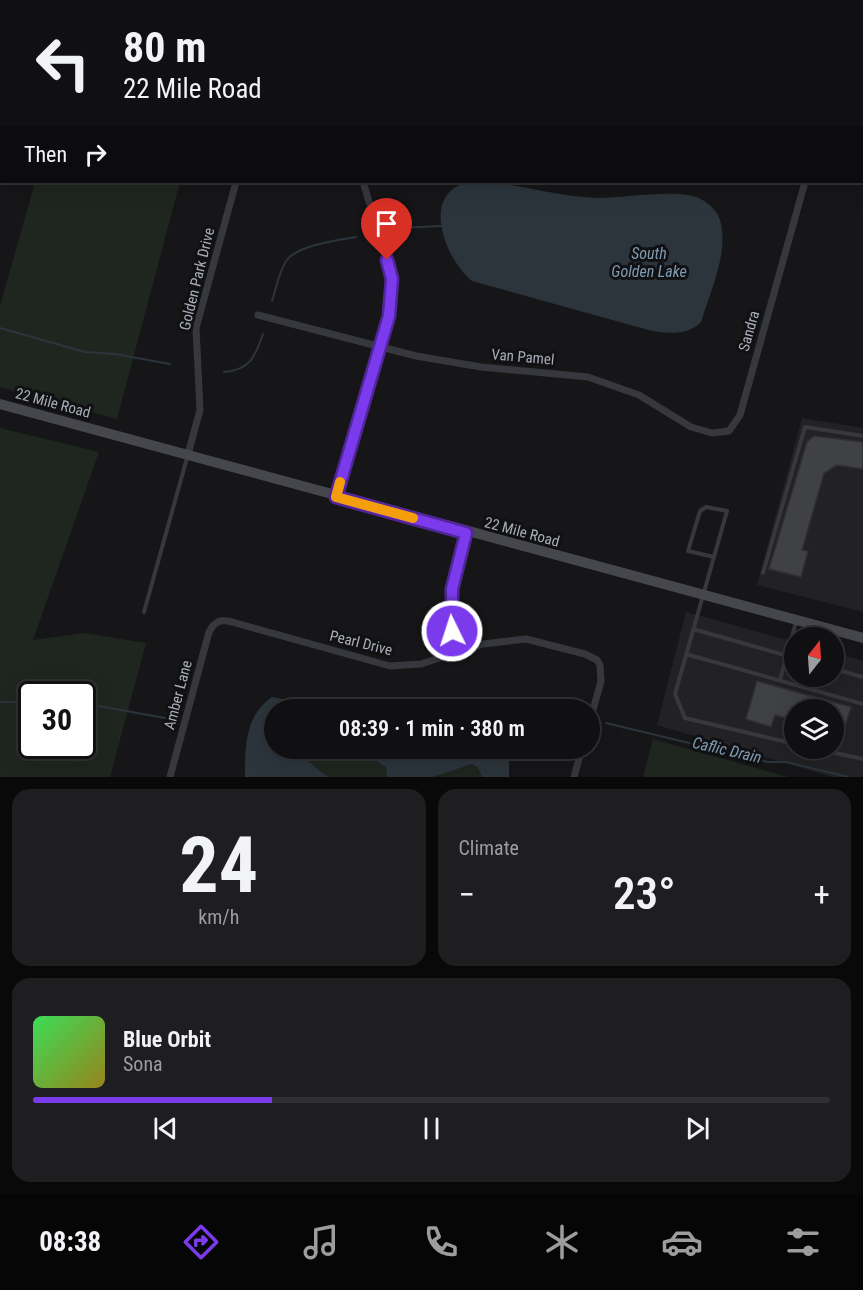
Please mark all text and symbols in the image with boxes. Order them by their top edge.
text: 80 m [123,23,206,72]
icon: left [24,24,102,102]
text: 22 Mile Road [123,73,262,105]
icon: right [79,138,112,171]
text: Then [24,142,67,167]
pin [361,198,412,260]
icon: arrive [370,207,403,240]
street label: Golden Park Drive [176,226,218,332]
water label: South Golden Lake [611,244,687,281]
street label: Sandra [735,309,763,353]
street label: Van Pamel [491,345,555,369]
street label: 22 Mile Road [13,384,93,422]
street label: 22 Mile Road [482,513,562,551]
position arrow [420,599,484,663]
street label: Pearl Drive [328,627,394,659]
north arrow [784,627,844,687]
map controls [784,627,844,759]
street label: Amber Lane [160,658,196,732]
speed limit sign: 30 [18,681,96,759]
button: layers [784,699,844,759]
text: 08:39 · 1 min · 380 m [339,716,525,741]
water label: Caflic Drain [691,733,763,767]
text: 24 [179,820,258,911]
text: Climate [459,836,519,860]
text: 23° [613,867,676,920]
text: − [459,875,475,914]
text: + [814,875,830,914]
text: km/h [198,905,239,929]
text: Blue Orbit [123,1027,211,1052]
text: Sona [123,1052,163,1076]
icon: previous [149,1112,182,1145]
icon: pause [415,1112,448,1145]
icon: next [681,1112,714,1145]
icon: directions [180,1221,222,1263]
icon: music [300,1221,342,1263]
icon: phone [420,1221,462,1263]
icon: climate [541,1221,583,1263]
icon: car [661,1221,703,1263]
icon: filters [782,1221,824,1263]
text: 08:38 [39,1226,101,1258]

